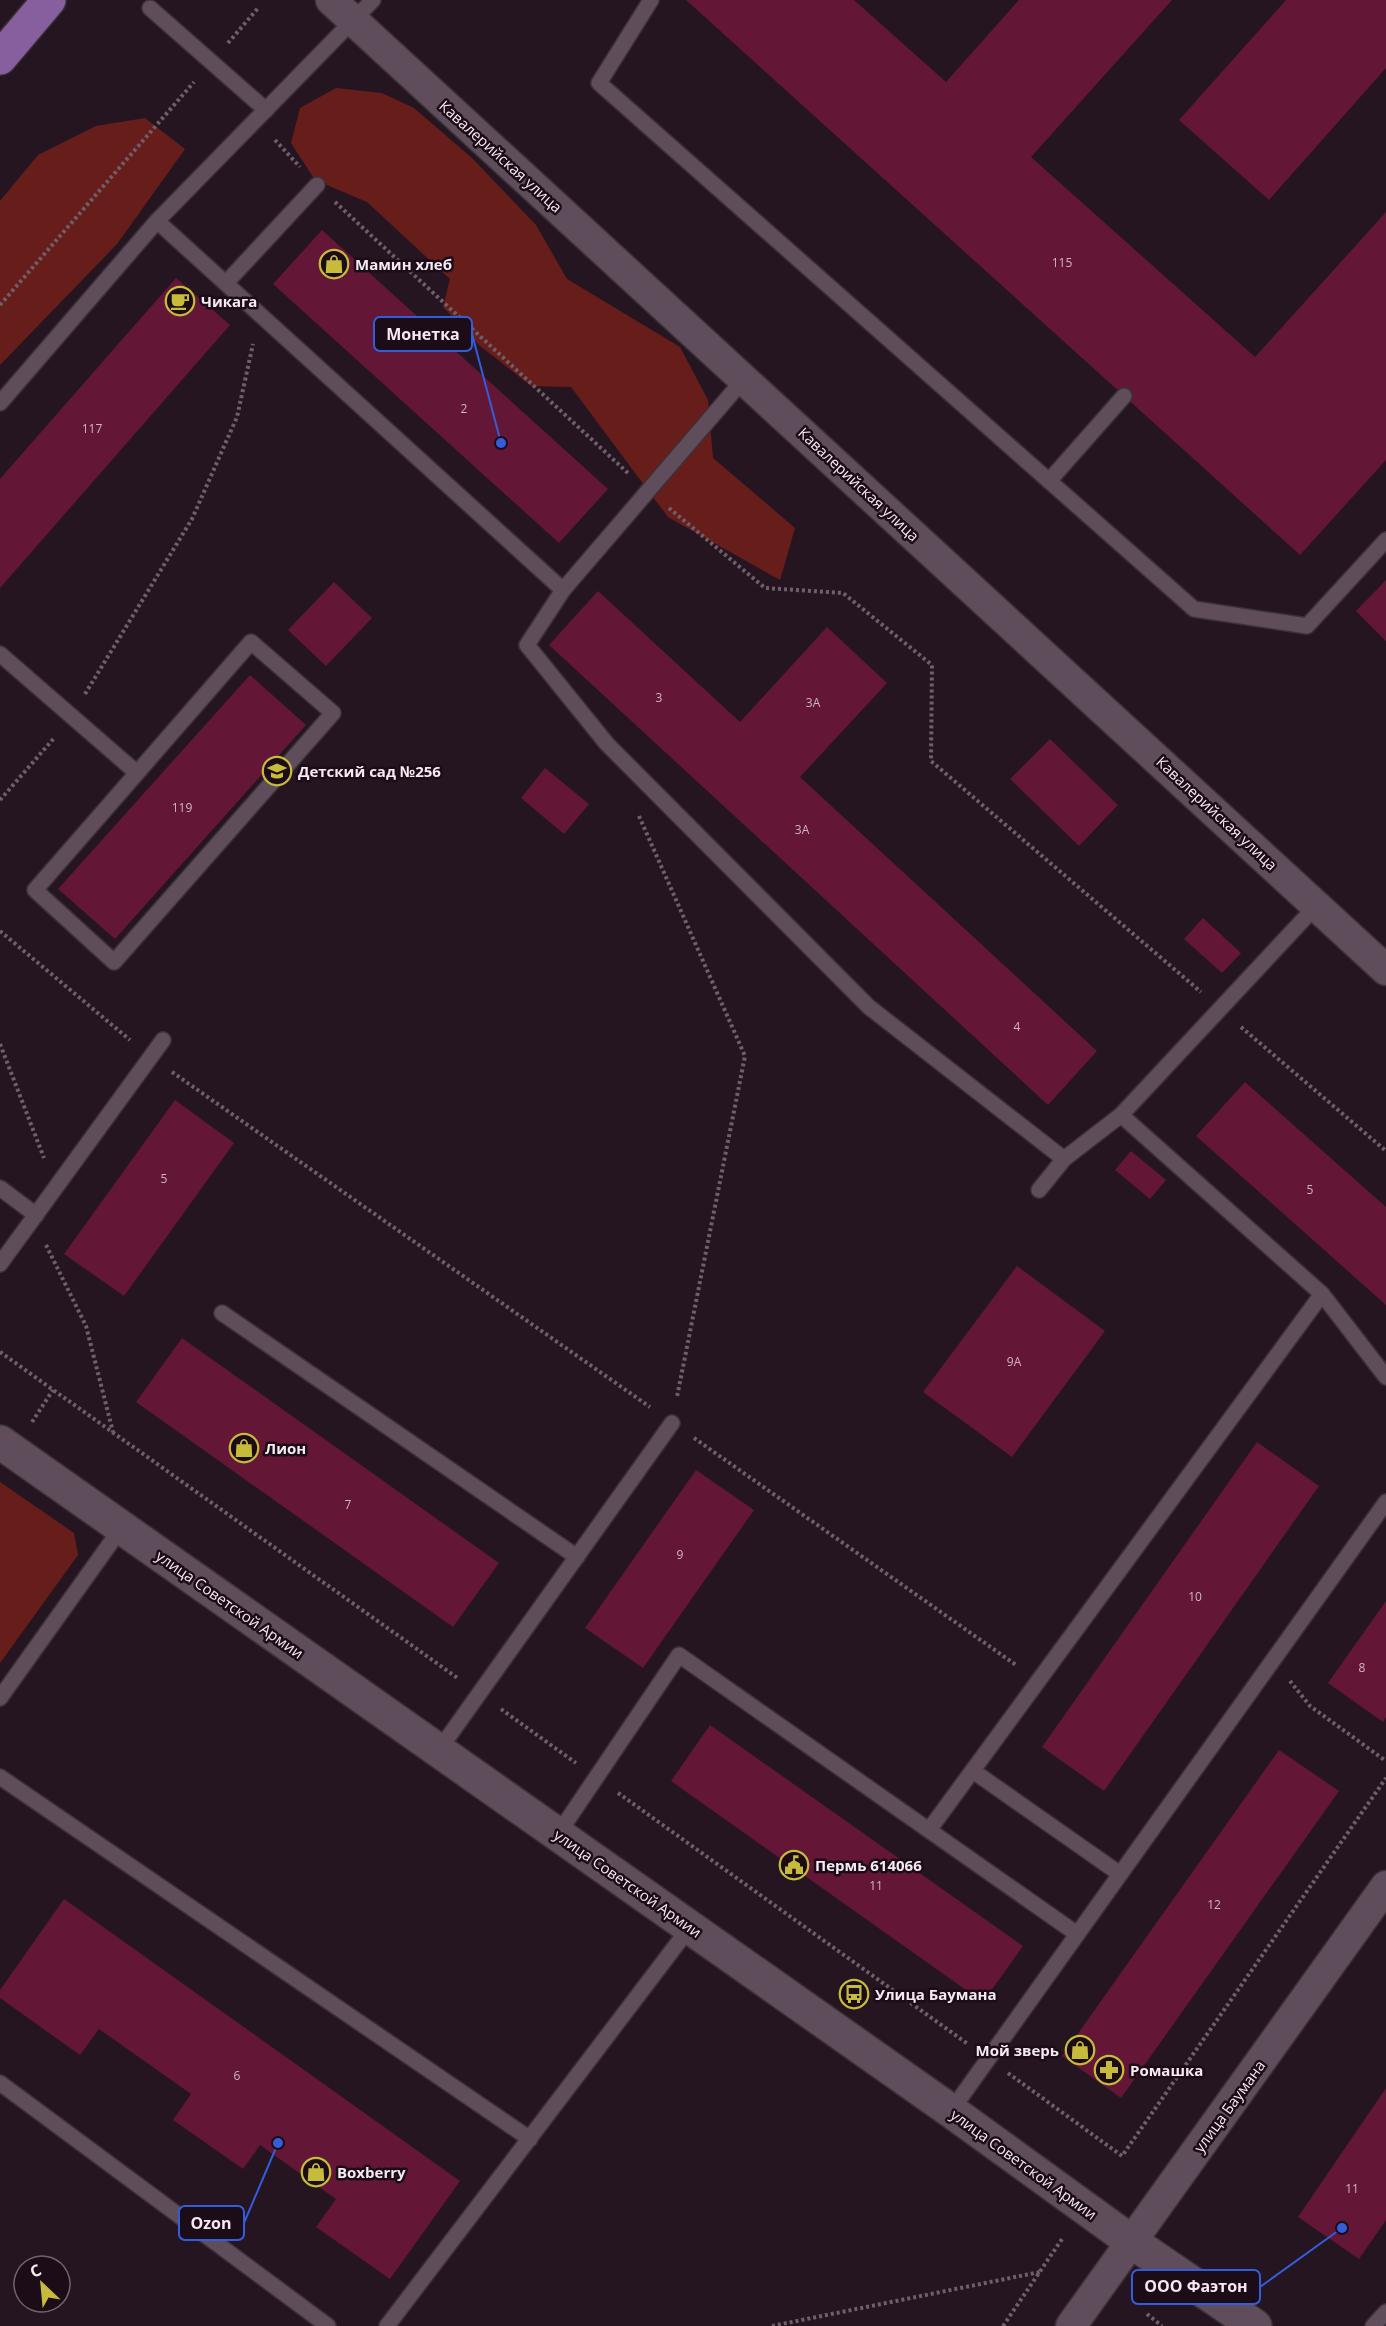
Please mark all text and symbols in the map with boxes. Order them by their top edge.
street label: Кавалерийская улица [435,96,567,216]
shop icon: Мамин хлеб [318,248,350,280]
place label: Мамин хлеб [355,254,452,274]
house number: 115 [1052,254,1072,271]
cafe icon: Чикага [164,285,196,317]
place label: Чикага [201,291,257,311]
callout: Монетка [374,317,472,351]
text: Монетка [386,323,460,345]
house number: 2 [461,400,468,417]
house number: 117 [82,420,102,437]
street label: Кавалерийская улица [794,423,924,545]
house number: 3 [656,689,663,706]
house number: 3А [806,694,821,711]
street label: Кавалерийская улица [1152,752,1282,874]
school or university icon: Детский сад №256 [261,755,293,787]
place label: Детский сад №256 [298,761,441,781]
house number: 119 [172,799,192,816]
house number: 3А [795,821,810,838]
house number: 4 [1014,1018,1021,1035]
house number: 5 [161,1170,168,1187]
house number: 5 [1307,1181,1314,1198]
house number: 9А [1007,1353,1022,1370]
shop icon: Лион [228,1432,260,1464]
place label: Лион [265,1438,306,1458]
house number: 7 [345,1496,352,1513]
street label: улица Советской Армии [152,1545,308,1663]
house number: 9 [677,1546,684,1563]
house number: 10 [1188,1588,1202,1605]
house number: 8 [1359,1659,1366,1676]
street label: улица Советской Армии [550,1824,706,1942]
public building icon: Пермь 614066 [778,1849,810,1881]
place label: Пермь 614066 [815,1855,922,1875]
house number: 11 [869,1877,883,1894]
house number: 12 [1207,1896,1221,1913]
bus stop icon: Улица Баумана [838,1978,870,2010]
place label: Улица Баумана [875,1984,997,2004]
shop icon: Мой зверь [1064,2034,1096,2066]
place label: Мой зверь [976,2040,1059,2060]
pharmacy icon: Ромашка [1093,2054,1125,2086]
street label: улица Баумана [1189,2056,1269,2156]
place label: Ромашка [1130,2060,1203,2080]
house number: 6 [234,2067,241,2084]
street label: улица Советской Армии [947,2104,1101,2224]
shop icon: Boxberry [300,2156,332,2188]
place label: Boxberry [337,2162,406,2182]
house number: 11 [1345,2180,1359,2197]
callout: Ozon [179,2206,244,2240]
text: Ozon [191,2212,231,2234]
north arrow [12,2254,72,2314]
text: С [26,2258,45,2283]
callout: ООО Фаэтон [1132,2270,1260,2304]
text: ООО Фаэтон [1144,2275,1248,2297]

